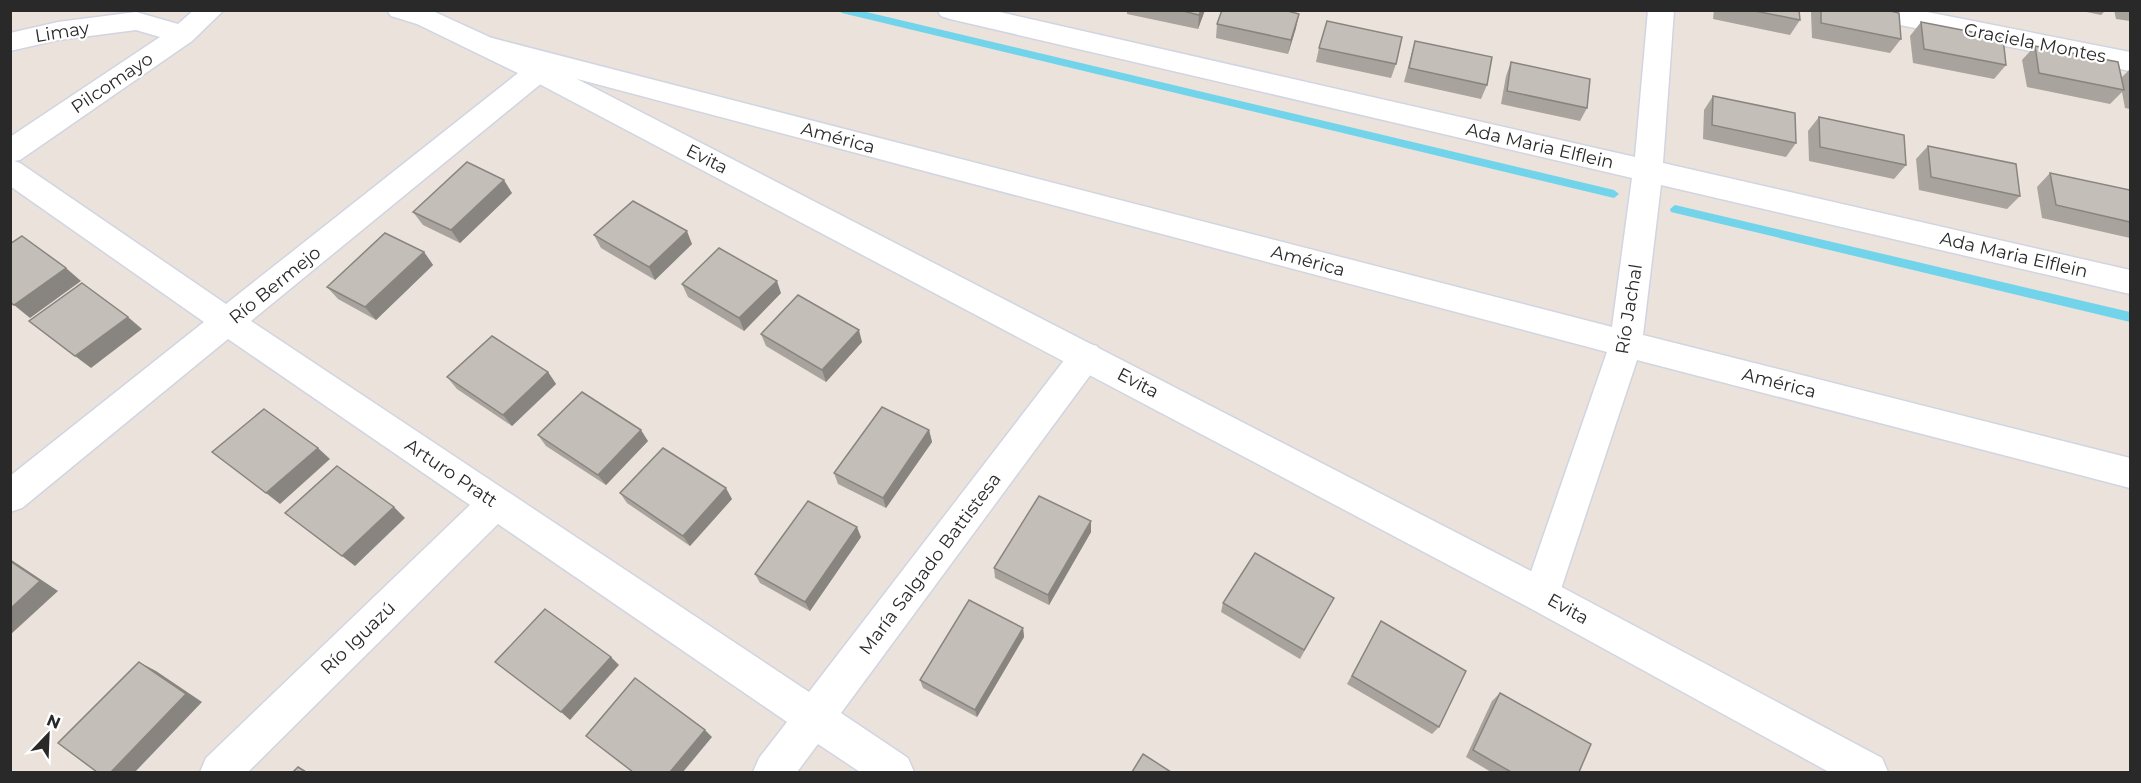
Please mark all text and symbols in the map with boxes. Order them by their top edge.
street label: Limay [33,17,91,47]
street label: Graciela Montes [1962,18,2108,68]
street label: Pilcomayo [67,48,157,118]
street label: América [799,118,877,158]
street label: Ada Maria Elflein [1464,118,1616,174]
street label: Evita [682,139,732,179]
street label: Ada Maria Elflein [1938,227,2090,283]
street label: Río Bermejo [225,241,325,329]
street label: América [1269,241,1347,281]
street label: Río Jachal [1611,262,1647,356]
street label: Evita [1113,363,1163,403]
street label: América [1740,363,1818,403]
street label: Arturo Pratt [401,434,501,512]
street label: María Salgado Battistesa [854,469,1006,659]
street label: Evita [1543,589,1593,629]
street label: Río Iguazú [316,597,400,679]
north arrow [18,705,78,765]
text: N [44,710,63,733]

